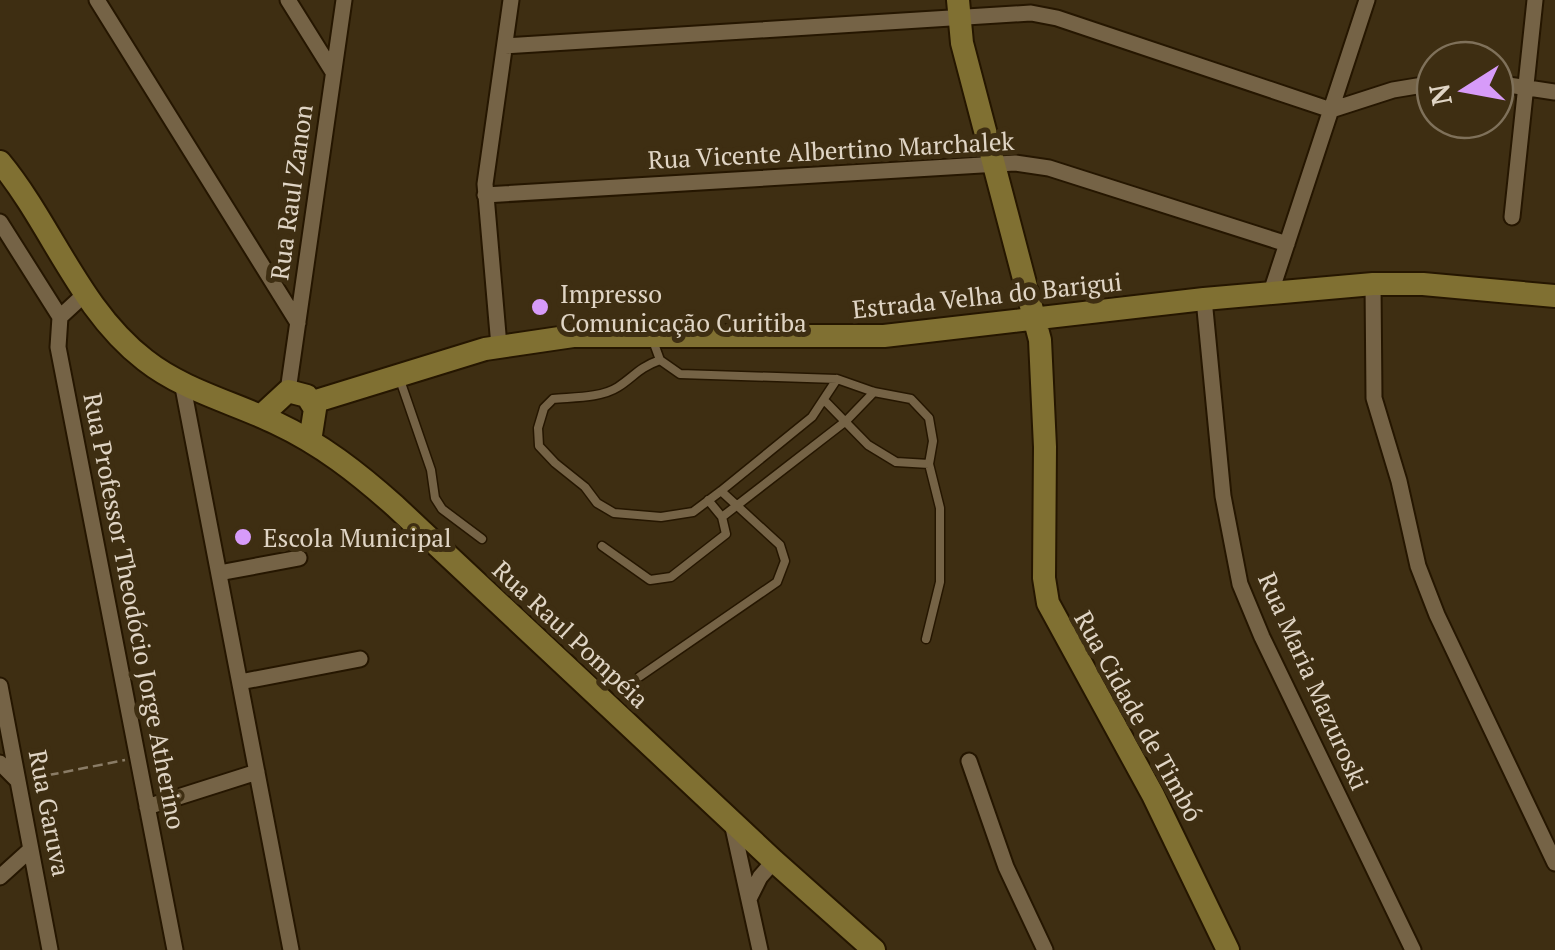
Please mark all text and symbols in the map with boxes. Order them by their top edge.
north arrow [1415,40,1515,140]
text: N [1420,81,1460,109]
street label: Rua Raul Zanon [262,102,320,282]
street label: Rua Vicente Albertino Marchalek [647,124,1015,176]
street label: Estrada Velha do Barigui [851,264,1123,326]
place label: Impresso Comunicação Curitiba [560,277,807,339]
marker: Impresso Comunicação Curitiba [529,296,551,318]
street label: Rua Professor Theodócio Jorge Atherino [76,390,194,832]
place label: Escola Municipal [263,521,452,554]
marker: Escola Municipal [232,526,254,548]
street label: Rua Raul Pompéia [486,553,656,715]
street label: Rua Maria Mazuroski [1251,567,1377,795]
street label: Rua Cidade de Timbó [1067,605,1211,827]
street label: Rua Garuva [22,747,78,879]

